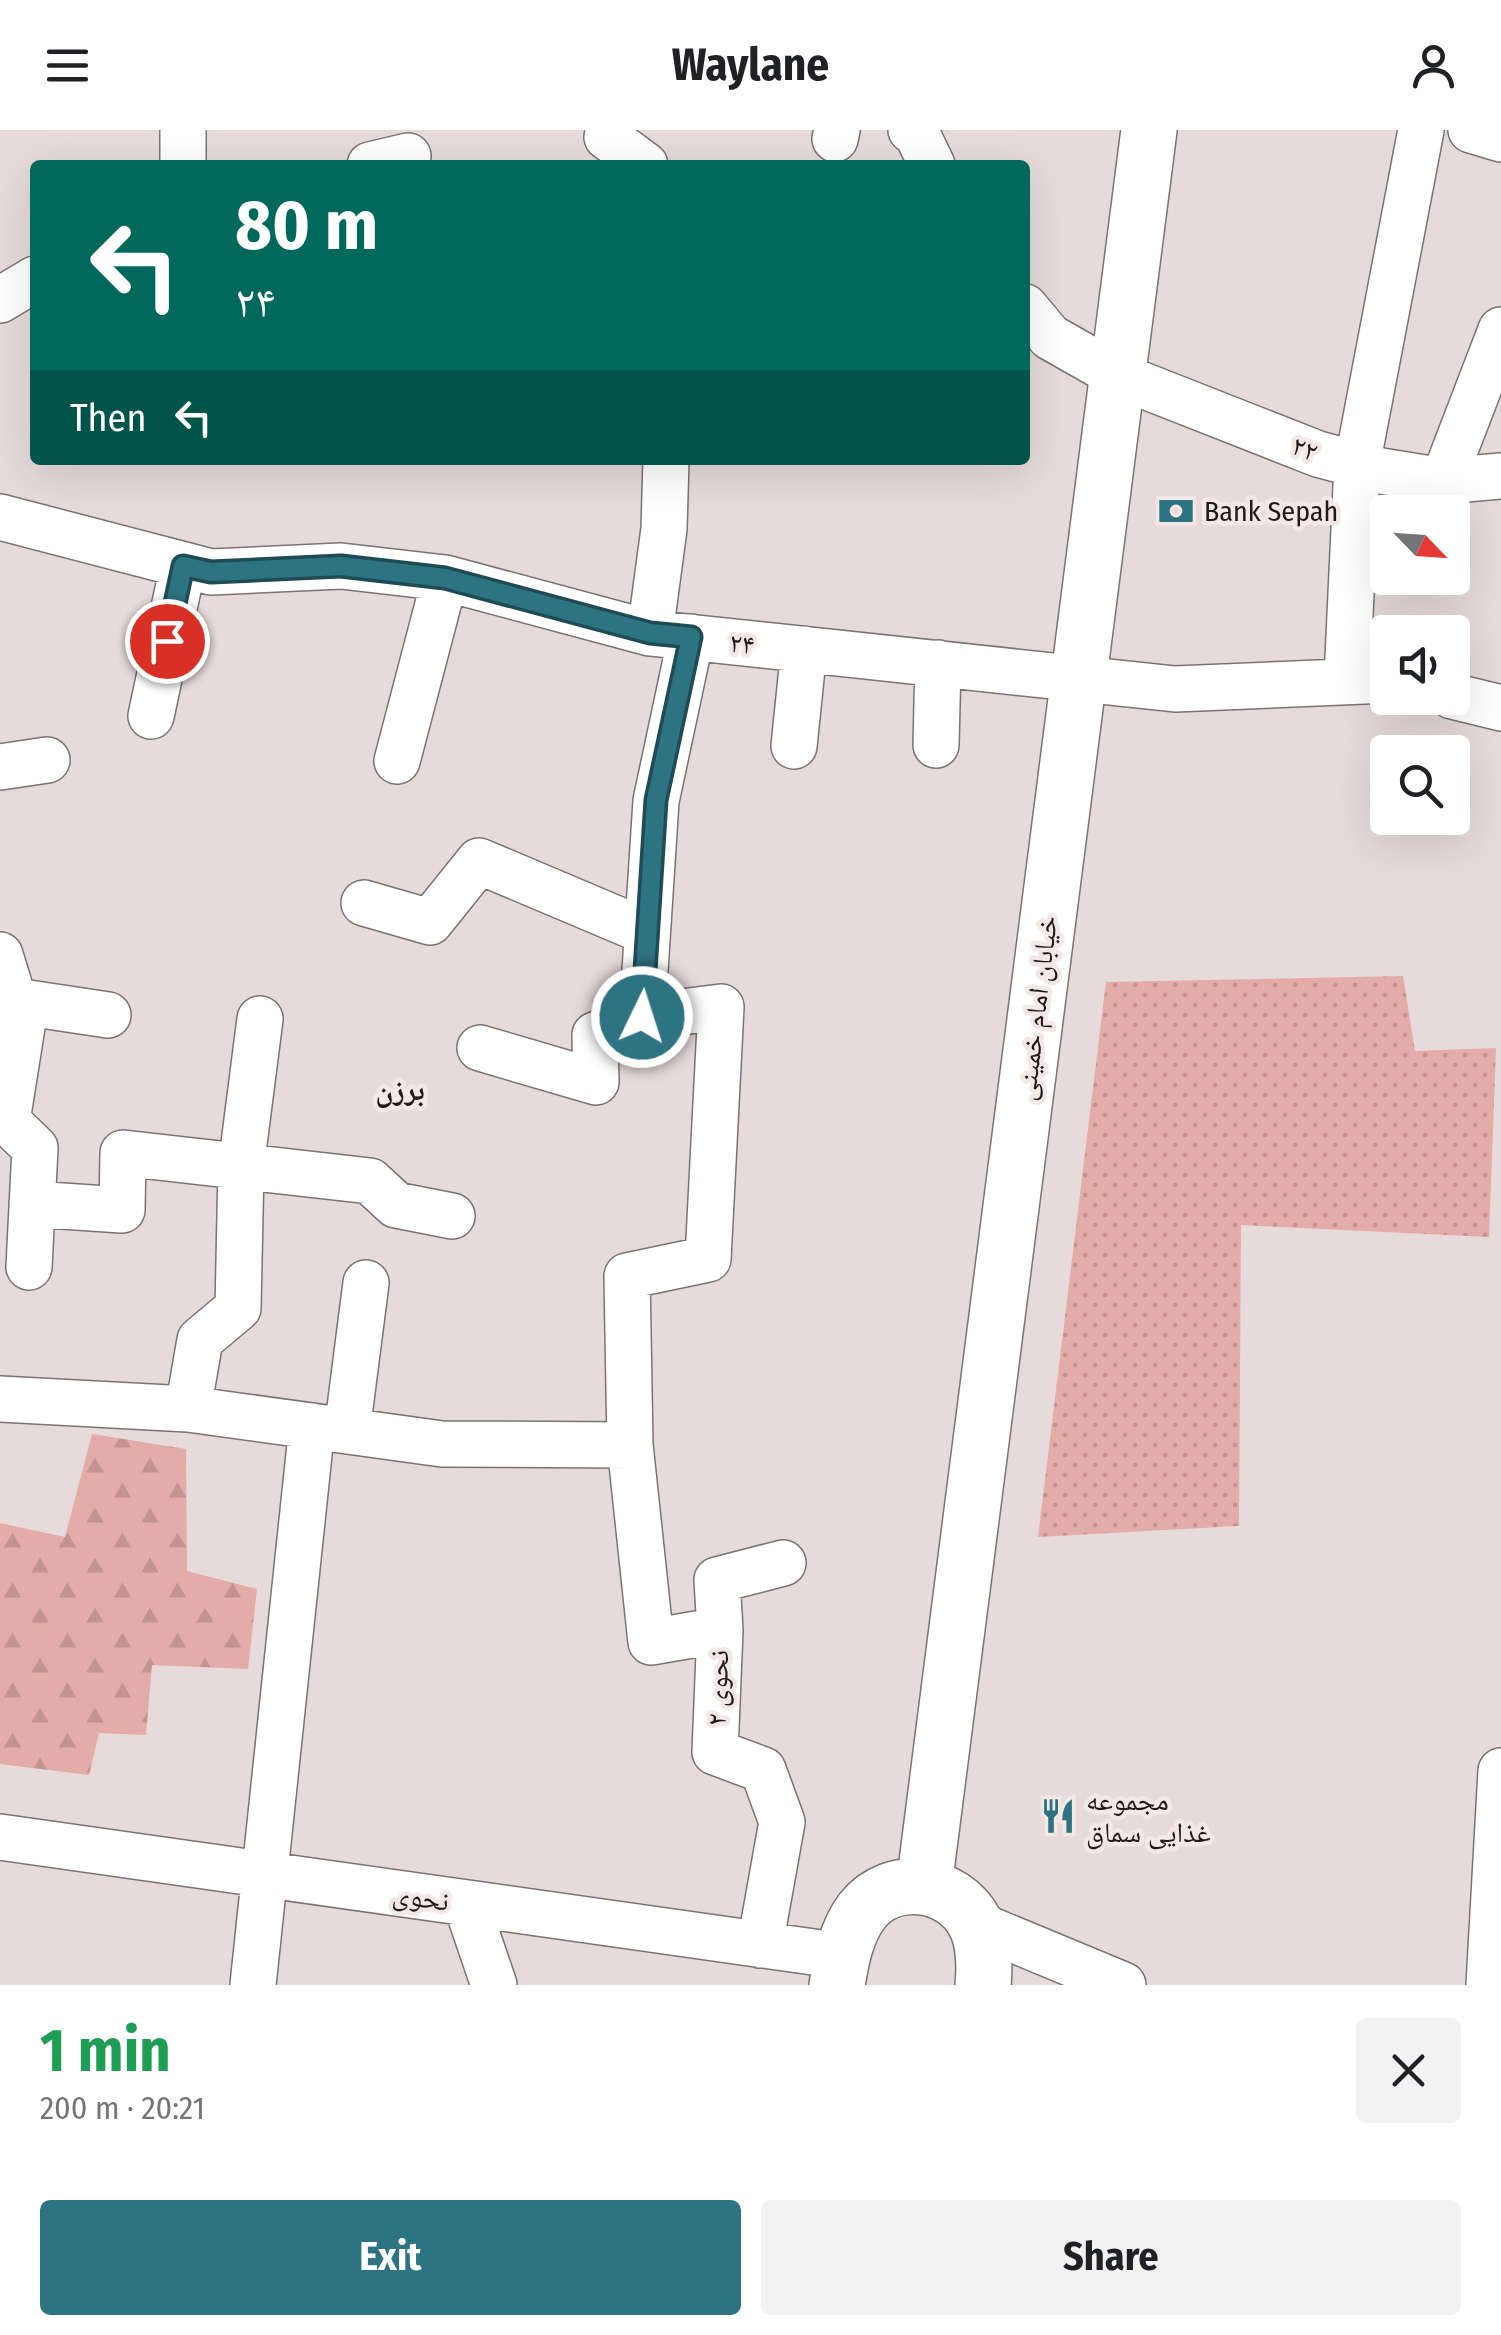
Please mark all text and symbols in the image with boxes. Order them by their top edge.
icon: menu [40,38,95,93]
text: Waylane [672,38,829,92]
icon: person [1406,38,1461,93]
text: 80 m [235,184,378,268]
icon: left [70,200,200,330]
text: ۲۴ [235,275,275,329]
icon: left [166,390,221,445]
text: Then [70,395,146,441]
street label: ۲۲ [1287,429,1322,468]
bank icon: Bank Sepah [1157,492,1195,530]
place label: Bank Sepah [1204,495,1338,528]
north arrow [1370,495,1470,595]
map controls [1370,495,1470,835]
pin [125,599,210,684]
icon: arrive [140,614,195,669]
button: sound [1370,615,1470,715]
street label: ۲۴ [728,626,756,661]
button: search [1370,735,1470,835]
street label: خیابان امام خمینی [1009,914,1066,1103]
position arrow [590,965,694,1069]
district label: برزن [375,1072,425,1108]
street label: نحوی ۲ [700,1650,735,1727]
place label: مجموعه غذایی سماق [1086,1784,1211,1850]
restaurant icon: مجموعه غذایی سماق [1039,1797,1077,1835]
street label: نحوی [391,1877,451,1918]
text: 1 min [40,2015,171,2087]
button: close [1356,2018,1461,2123]
text: 200 m · 20:21 [40,2089,205,2127]
button: Exit [40,2200,741,2315]
button: Share [761,2200,1461,2315]

